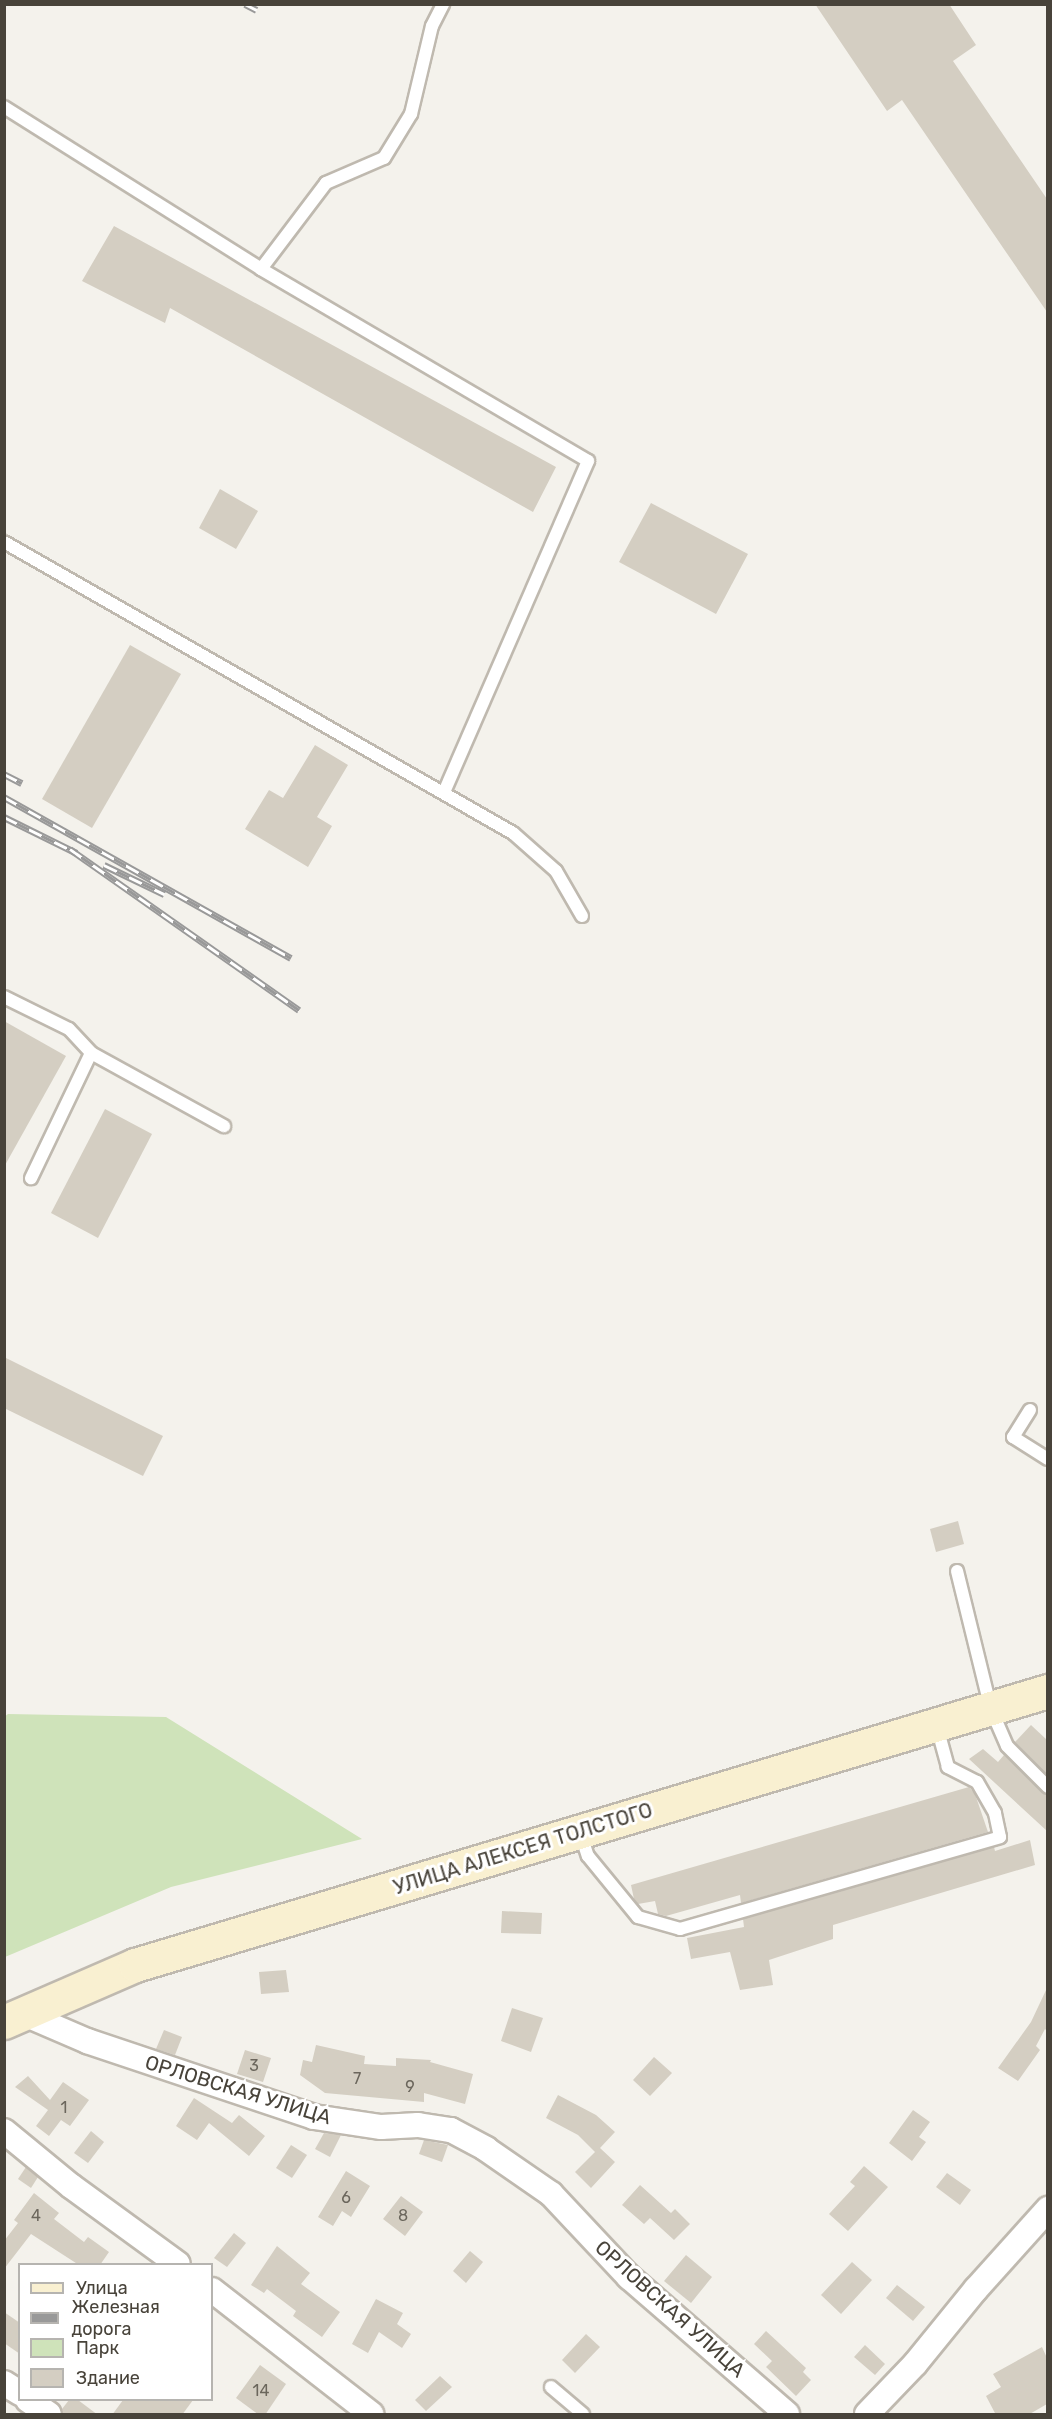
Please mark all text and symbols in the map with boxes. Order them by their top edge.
street label: УЛИЦА АЛЕКСЕЯ ТОЛСТОГО [391,1798,655,1900]
street label: ОРЛОВСКАЯ УЛИЦА [142,2050,334,2130]
house number: 3 [249,2056,259,2076]
house number: 7 [353,2069,361,2089]
house number: 9 [405,2077,415,2097]
house number: 1 [61,2098,67,2118]
house number: 6 [341,2188,351,2208]
house number: 4 [31,2206,41,2226]
house number: 8 [398,2206,408,2226]
street label: ОРЛОВСКАЯ УЛИЦА [590,2235,750,2383]
legend [18,2263,213,2401]
text: Улица [76,2277,128,2299]
text: Железная дорога [71,2296,160,2340]
text: Парк [76,2337,119,2359]
text: Здание [76,2367,140,2389]
house number: 14 [253,2381,269,2401]

